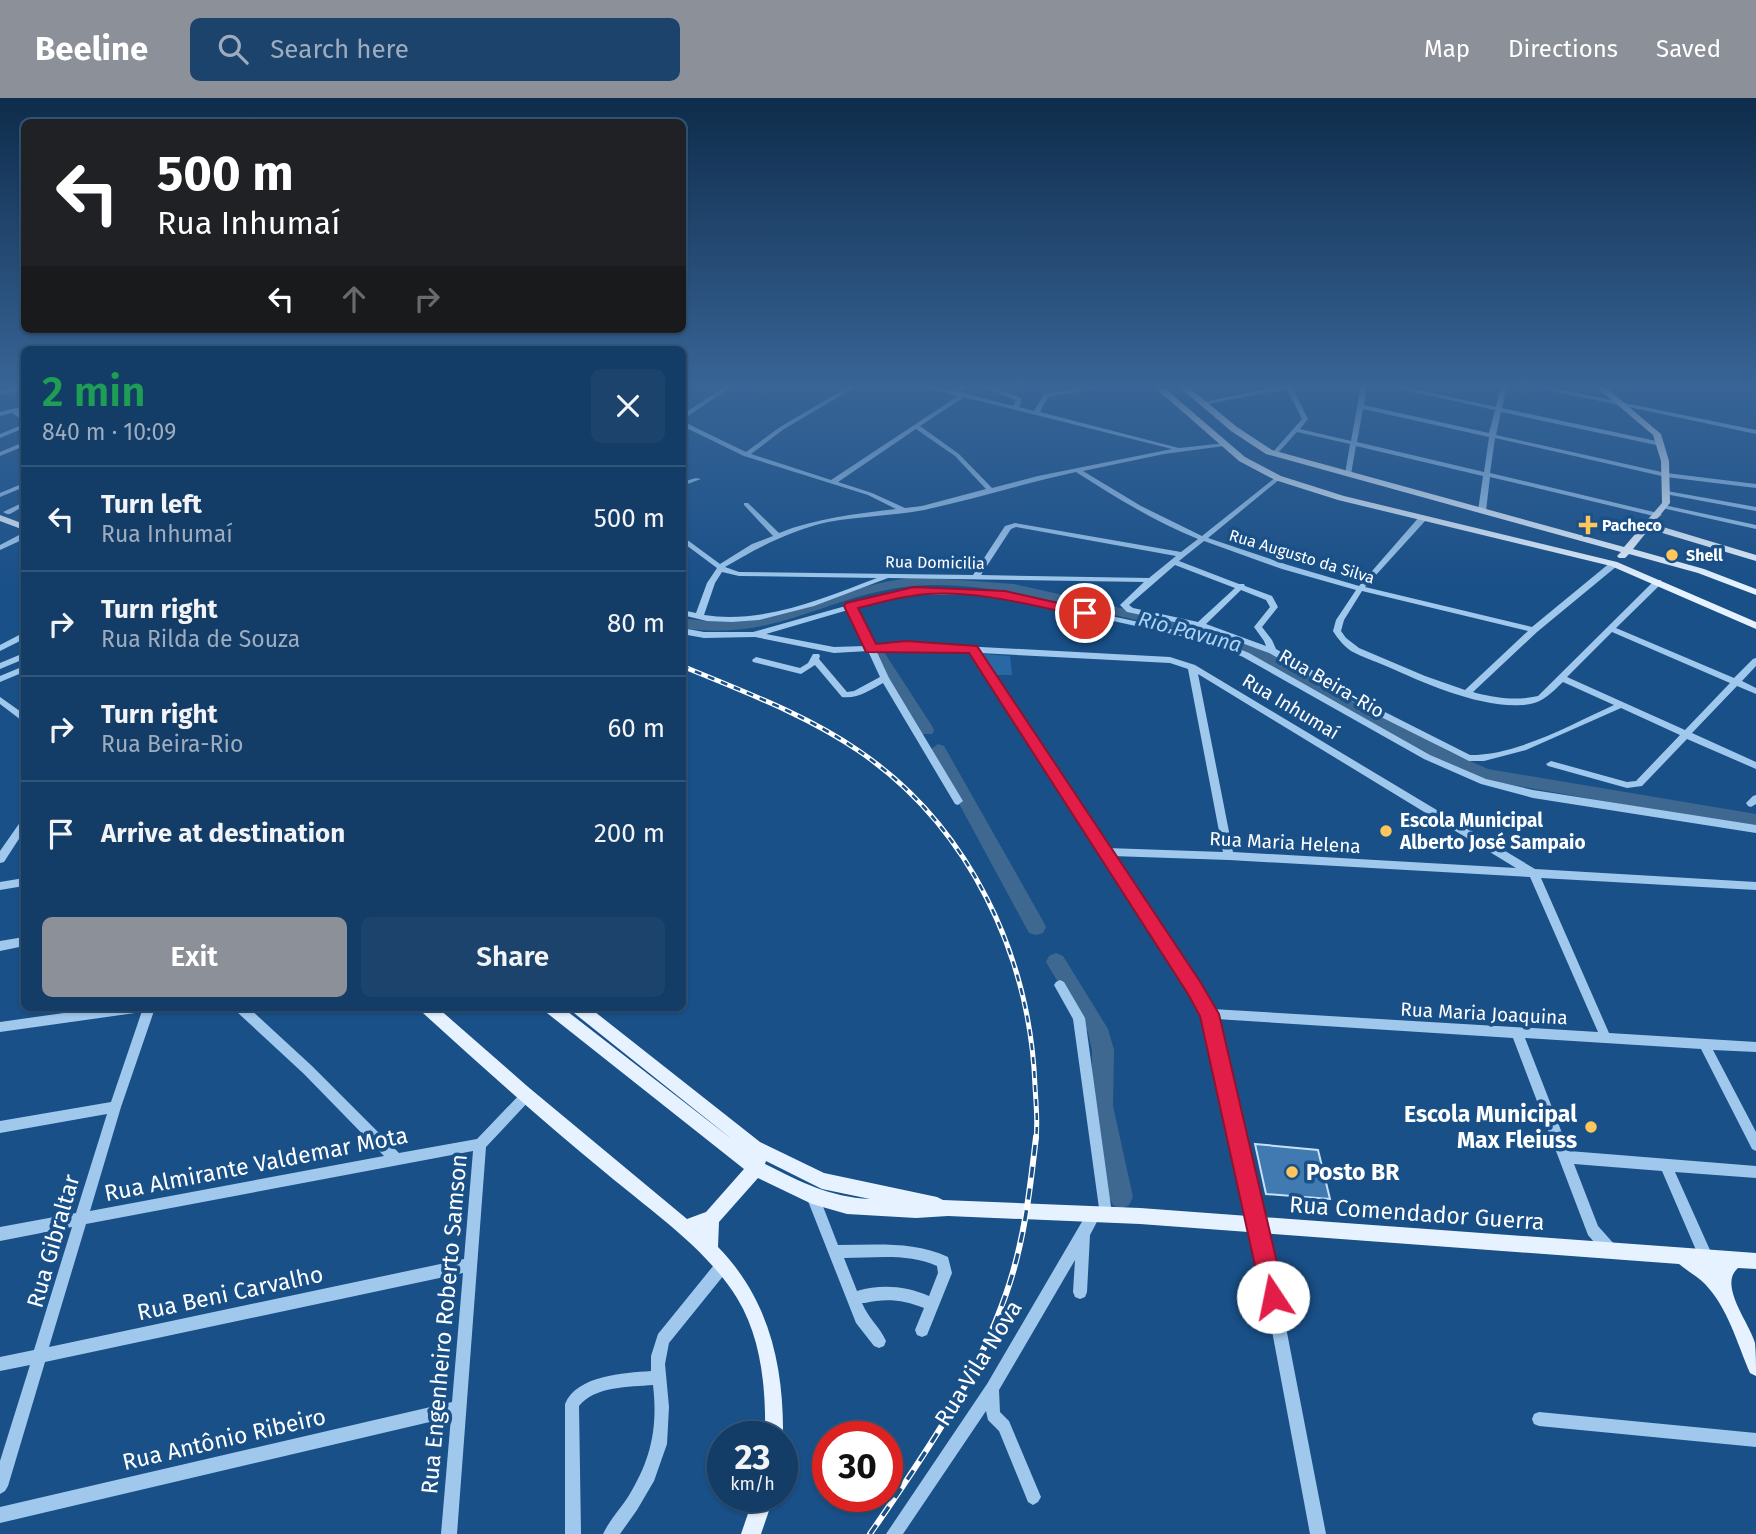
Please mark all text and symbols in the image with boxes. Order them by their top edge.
search box [190,18,680,81]
text: Beeline [35,29,148,69]
icon: search [214,30,252,68]
text: Search here [270,34,409,65]
text: Map [1424,35,1470,63]
text: Directions [1508,35,1618,63]
text: Saved [1656,35,1721,63]
text: 500 m [157,144,294,203]
icon: left [42,147,133,238]
text: Rua Inhumaí [157,204,340,242]
icon: left [262,280,300,318]
icon: ahead [335,280,373,318]
icon: right [408,280,446,318]
text: 2 min [42,367,146,417]
button: close [591,369,665,443]
text: 840 m · 10:09 [42,418,176,446]
text: Turn left [101,489,202,520]
icon: left [42,500,80,538]
text: 500 m [594,503,665,534]
place label: Pacheco [1602,516,1662,535]
marker: Pacheco [1580,517,1596,533]
text: Rua Inhumaí [101,520,233,548]
street label: Rua Augusto da Silva [1227,525,1377,588]
place label: Shell [1686,546,1723,565]
marker: Shell [1664,547,1680,563]
street label: Rua Domicilia [885,552,985,573]
pin [1055,583,1115,643]
text: Turn right [101,594,218,625]
icon: arrive [1066,594,1104,632]
icon: right [42,605,80,643]
water label: Rio Pavuna [1136,606,1244,658]
text: 80 m [607,608,665,639]
text: Rua Rilda de Souza [101,625,300,653]
street label: Rua Beira-Rio [1275,644,1388,723]
street label: Rua Inhumaí [1238,669,1343,744]
text: Turn right [101,699,218,730]
icon: right [42,710,80,748]
text: 60 m [607,713,665,744]
text: Rua Beira-Rio [101,730,243,758]
place label: Escola Municipal Alberto José Sampaio [1399,809,1586,854]
icon: arrive [42,815,80,853]
text: Arrive at destination [101,818,345,849]
text: 200 m [594,818,665,849]
marker: Escola Municipal Alberto José Sampaio [1378,823,1394,839]
street label: Rua Maria Helena [1209,827,1361,858]
button: Exit [42,917,347,997]
button: Share [361,917,665,997]
street label: Rua Maria Joaquina [1400,998,1568,1029]
place label: Escola Municipal Max Fleiuss [1404,1100,1577,1154]
marker: Escola Municipal Max Fleiuss [1583,1119,1599,1135]
street label: Rua Almirante Valdemar Mota [102,1121,410,1207]
street label: Rua Engenheiro Roberto Samson [415,1153,473,1495]
place label: Posto BR [1306,1158,1400,1186]
marker: Posto BR [1284,1164,1300,1180]
street label: Rua Gibraltar [21,1171,85,1311]
street label: Rua Comendador Guerra [1288,1190,1546,1236]
street label: Rua Beni Carvalho [134,1260,326,1326]
position arrow [1236,1260,1310,1334]
street label: Rua Vila Nova [928,1295,1028,1431]
street label: Rua Antônio Ribeiro [119,1402,329,1476]
speed limit sign: 30 [812,1421,903,1512]
text: 23 [734,1436,771,1478]
text: km/h [730,1473,775,1495]

